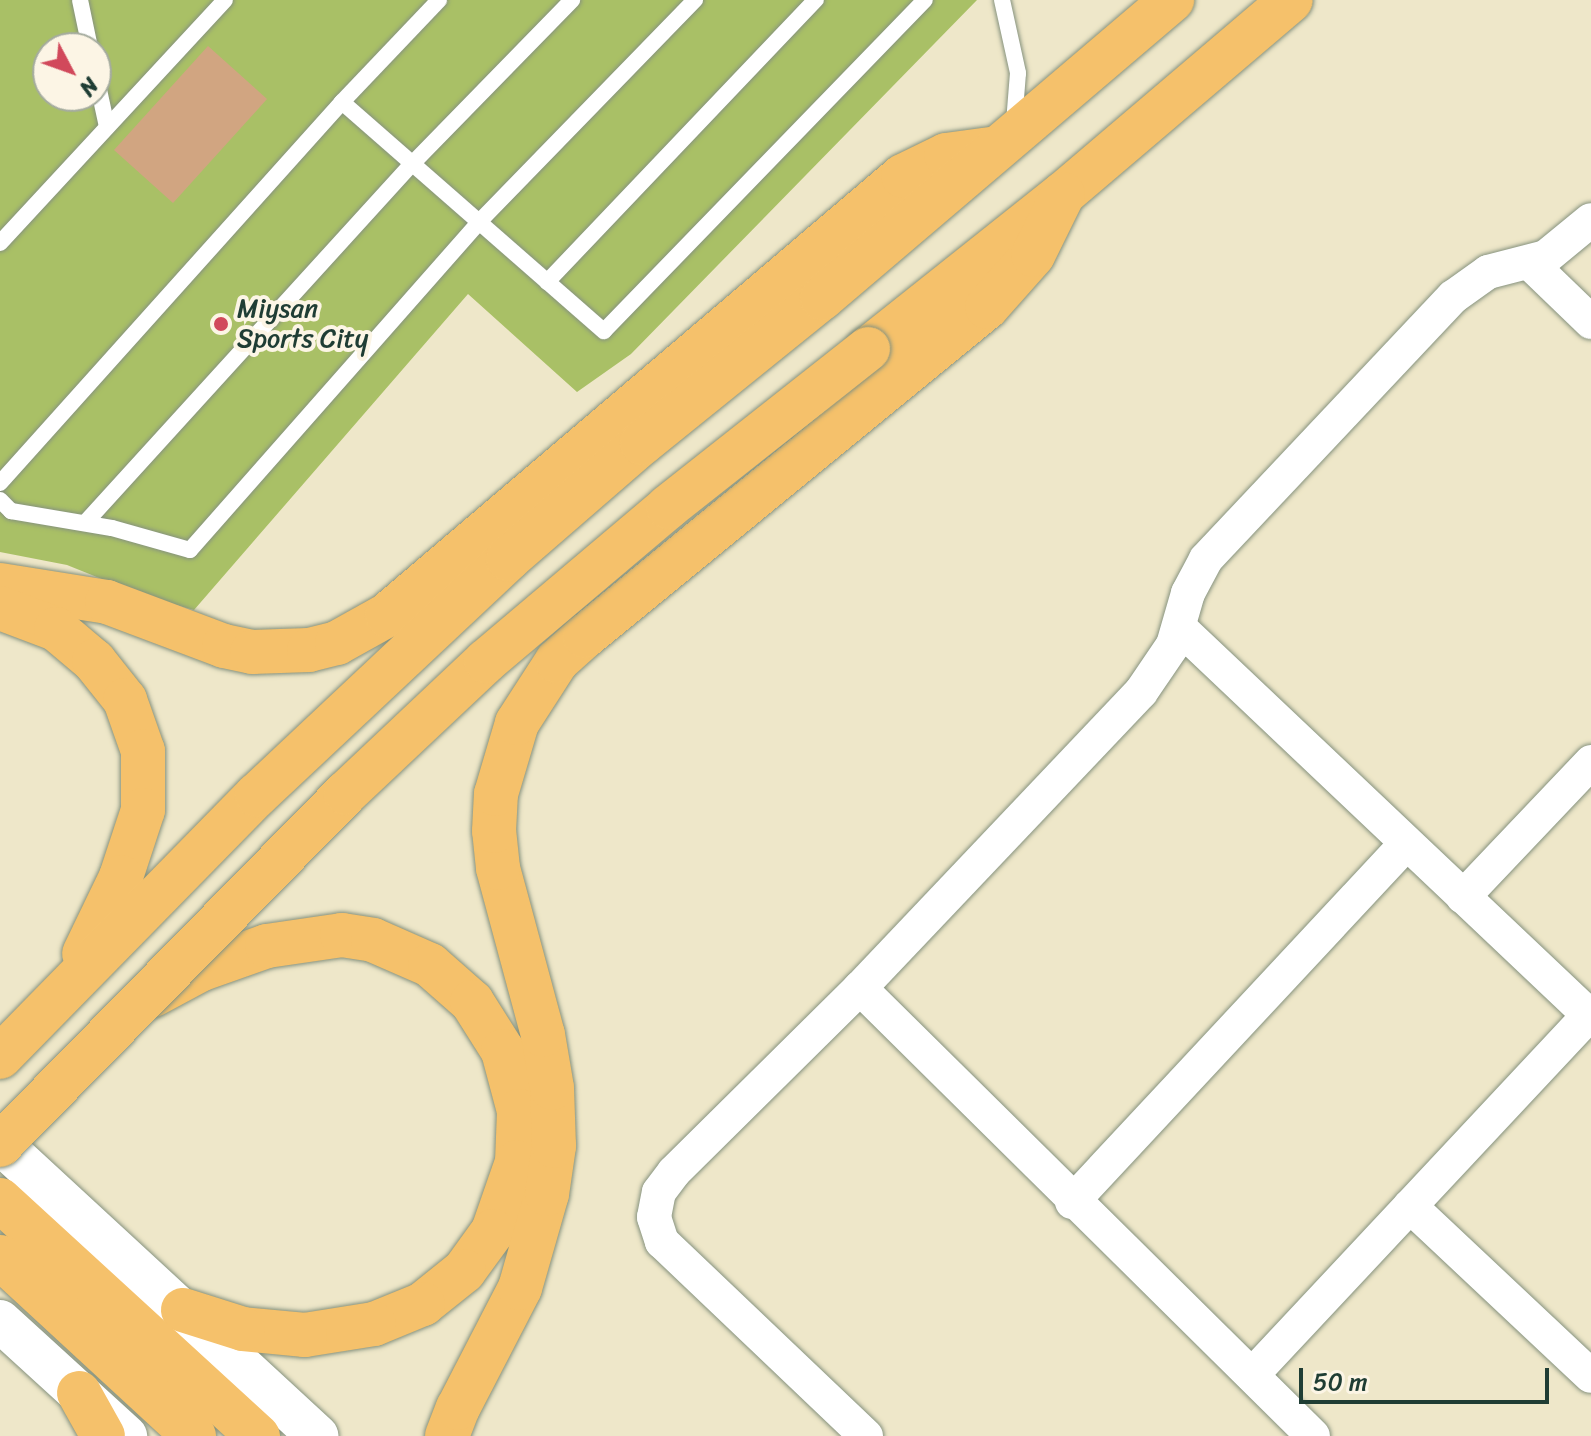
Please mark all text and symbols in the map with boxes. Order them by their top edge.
north arrow [32,32,112,112]
text: N [69,68,109,105]
place label: Miysan Sports City [237,293,368,354]
marker: Miysan Sports City [212,315,230,333]
scale bar [1303,1352,1553,1402]
text: 50 m [1313,1361,1368,1403]

